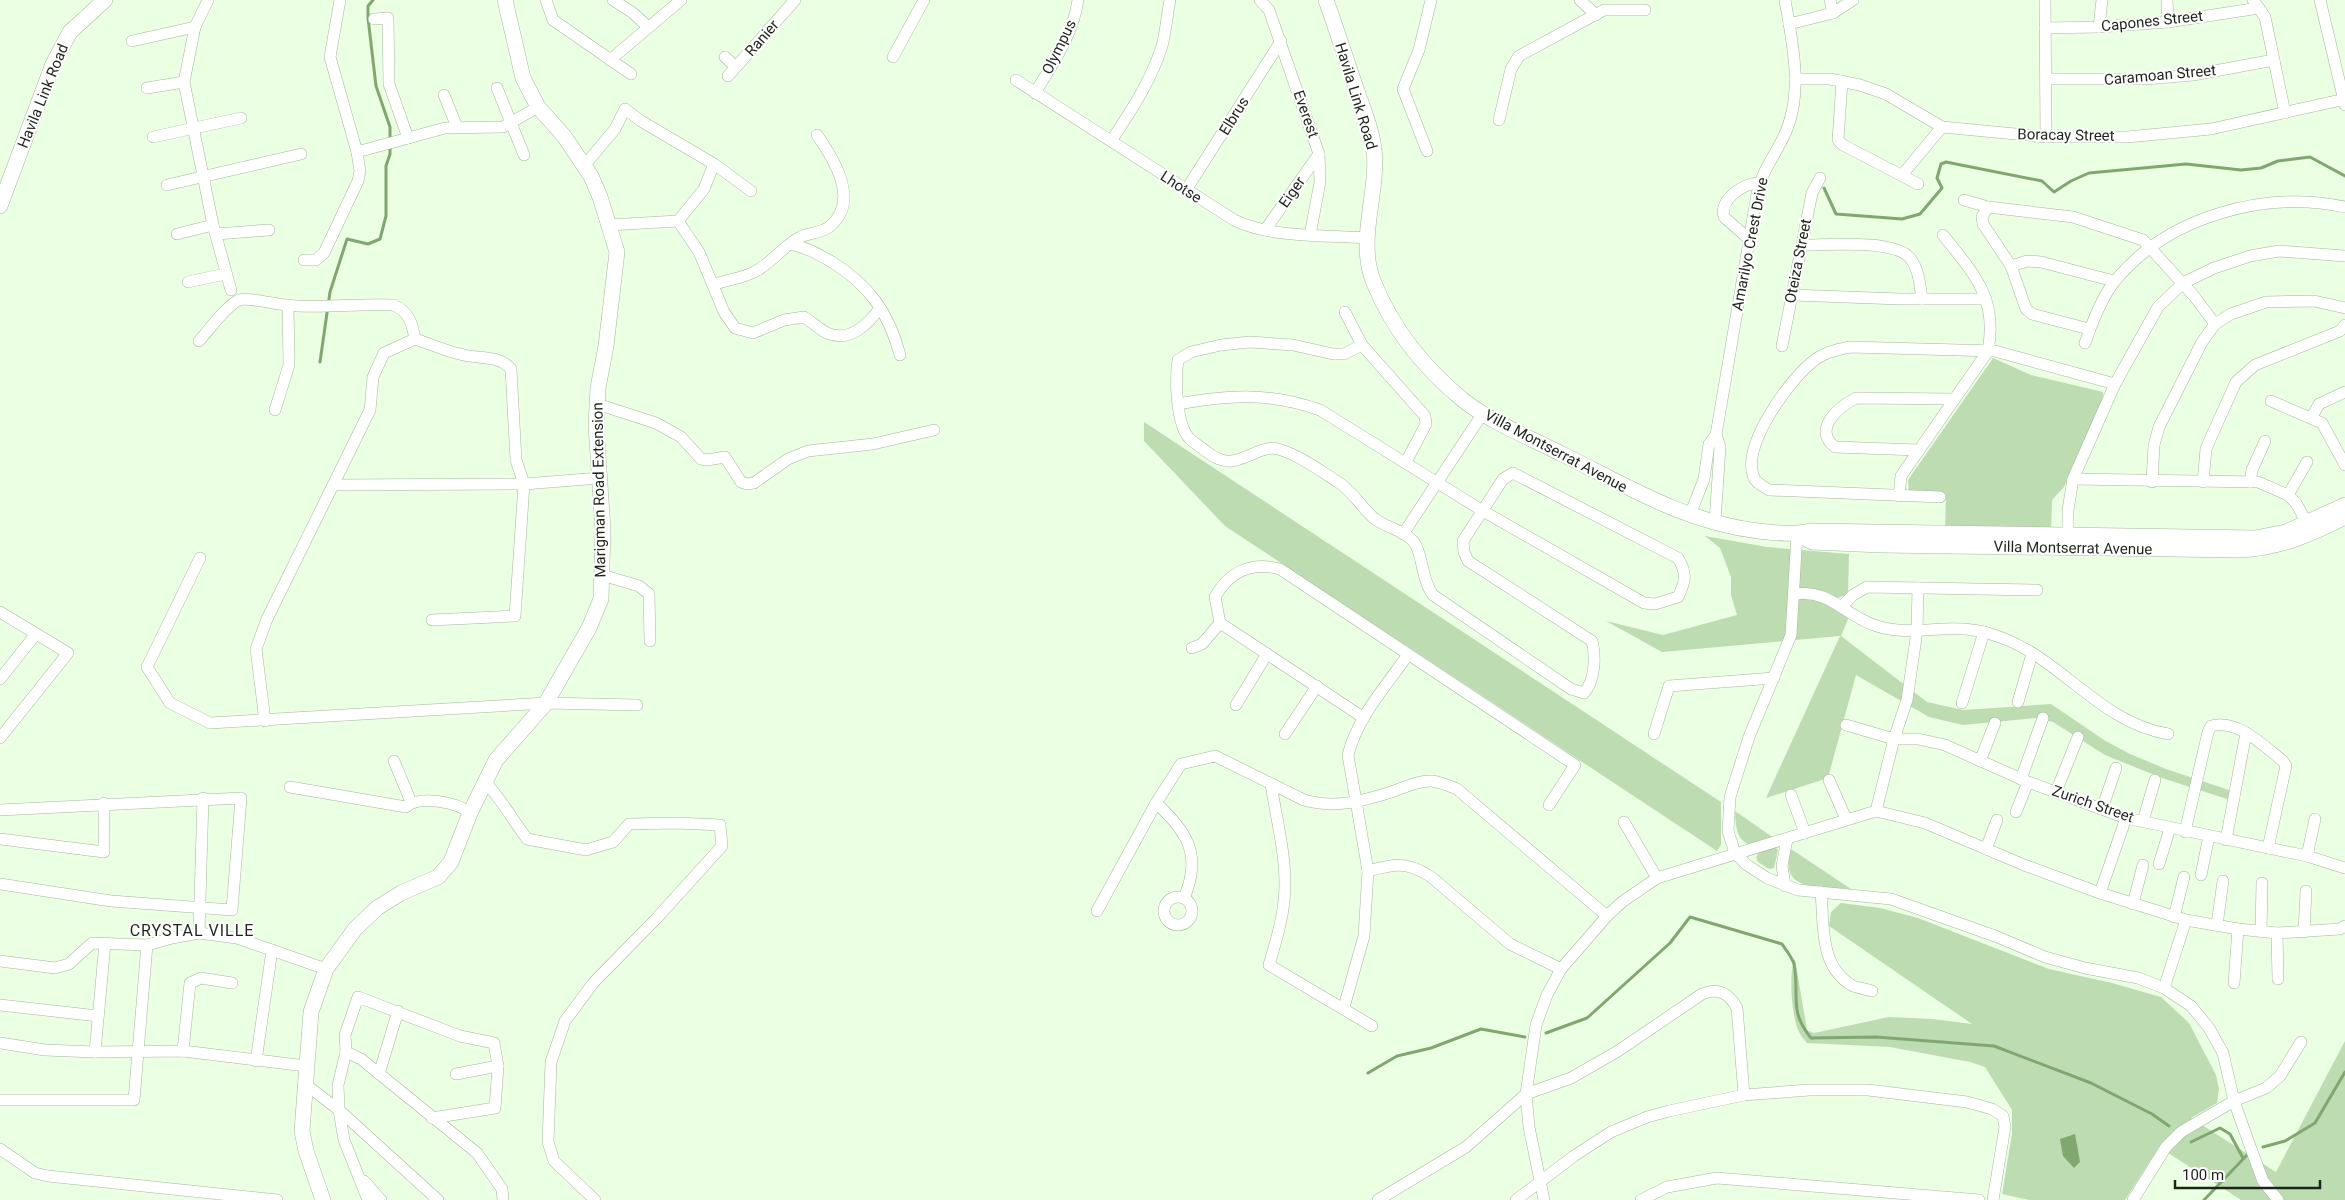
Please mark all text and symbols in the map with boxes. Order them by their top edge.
street label: Capones Street [2100,7,2204,35]
street label: Ranier [741,16,783,60]
street label: Olympus [1038,17,1080,77]
street label: Havila Link Road [1331,40,1381,152]
street label: Havila Link Road [14,41,72,151]
street label: Caramoan Street [2103,61,2217,89]
street label: Everest [1290,88,1323,140]
street label: Elbrus [1215,94,1253,138]
street label: Boracay Street [2017,125,2115,145]
street label: Lhotse [1157,167,1205,207]
street label: Eiger [1275,173,1309,211]
street label: Amarilyo Crest Drive [1728,176,1772,312]
street label: Oteiza Street [1781,217,1815,305]
street label: Marigman Road Extension [588,402,610,578]
street label: Villa Montserrat Avenue [1482,406,1630,496]
street label: Villa Montserrat Avenue [1994,538,2152,558]
street label: Zurich Street [2050,782,2136,826]
district label: CRYSTAL VILLE [130,921,254,940]
scale bar [2175,1158,2320,1190]
text: 100 m [2182,1166,2224,1184]

